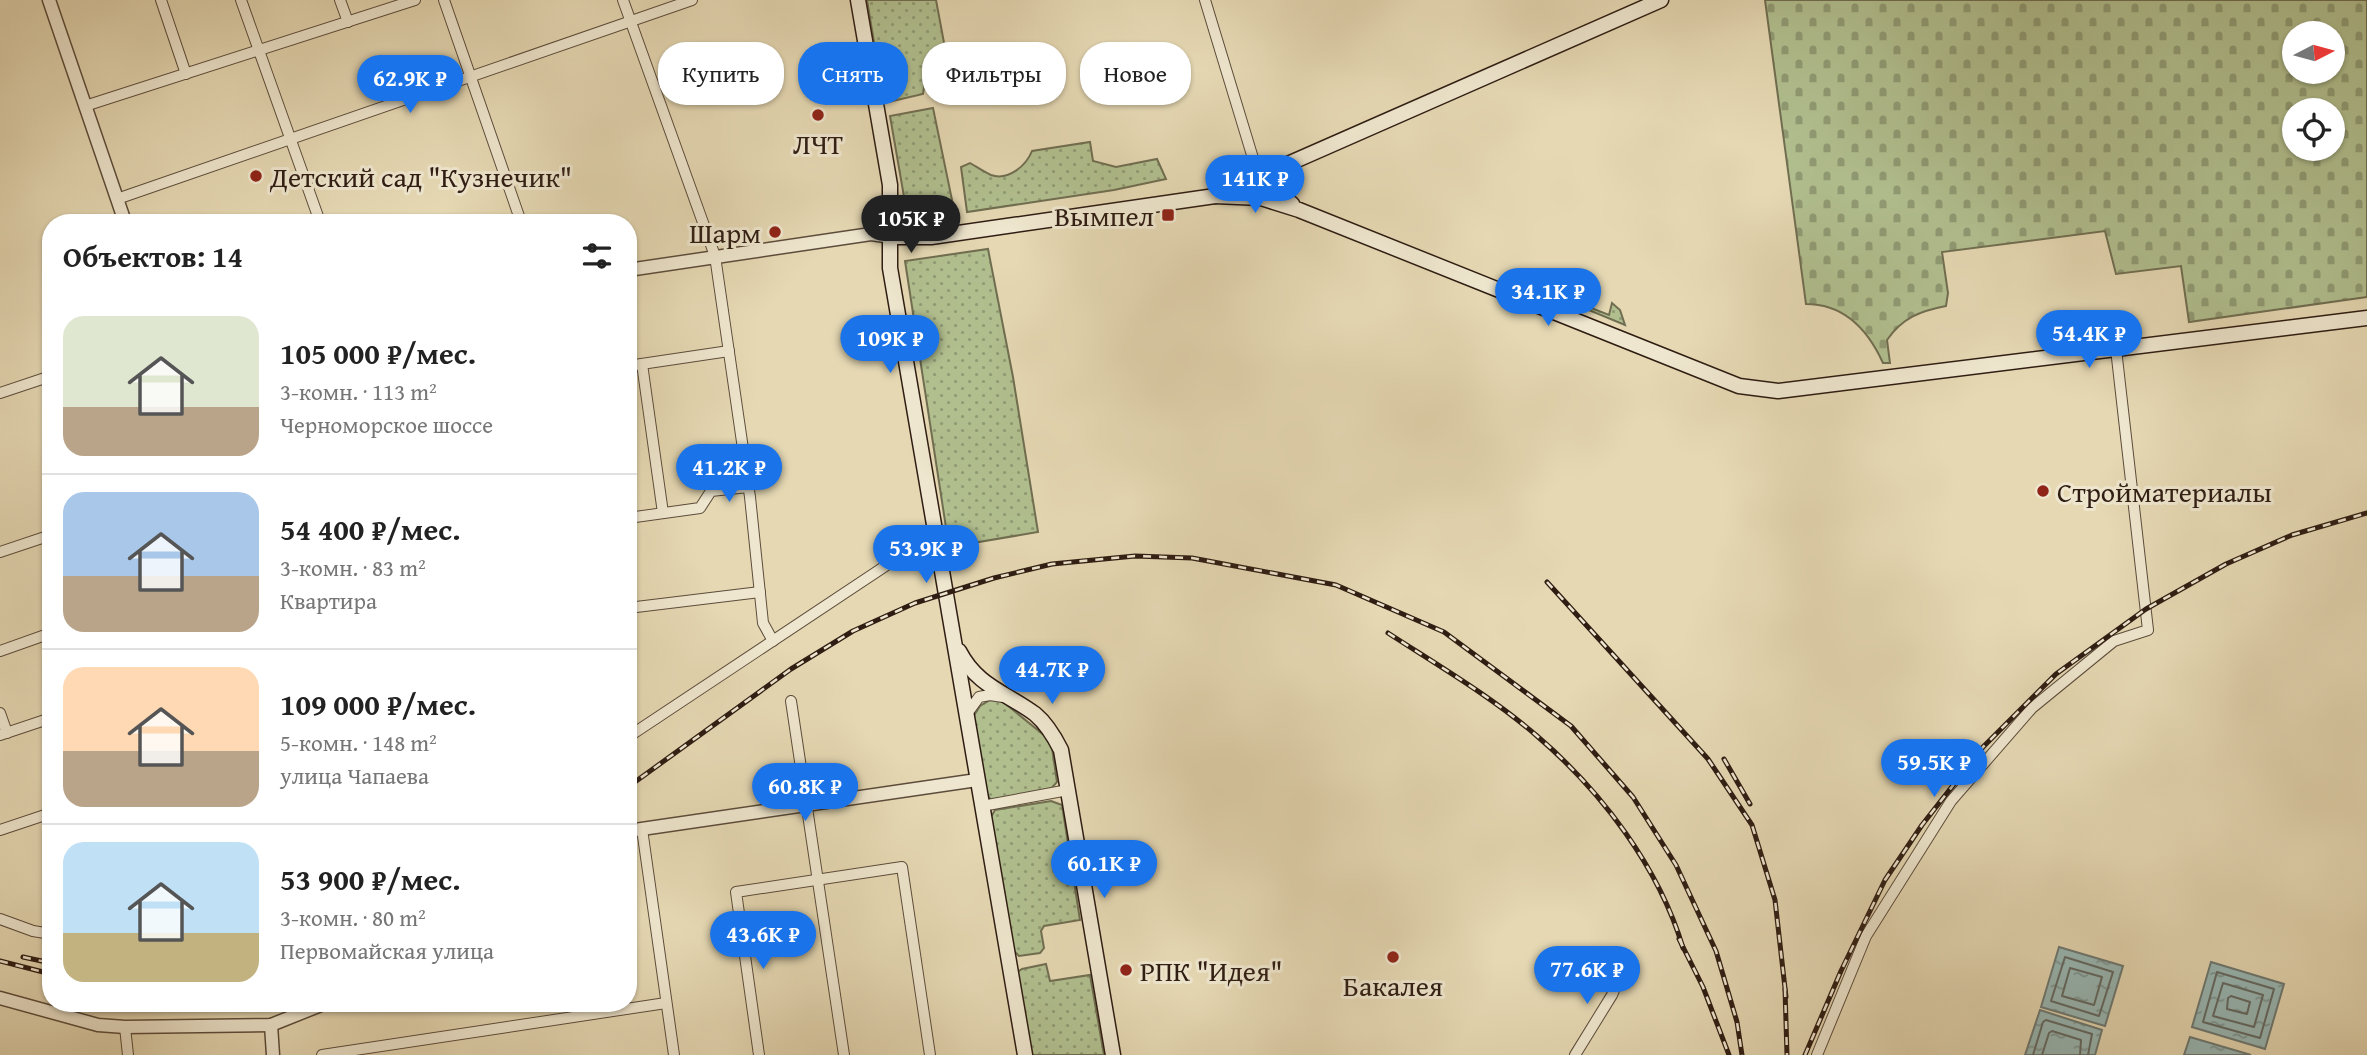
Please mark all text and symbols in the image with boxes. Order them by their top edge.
north arrow [2282,21,2345,84]
map controls [2282,21,2345,161]
chip: Купить [658,42,784,105]
chip: Снять [798,42,908,105]
chip: Фильтры [922,42,1066,105]
chip: Новое [1080,42,1191,105]
pin: 62.9K ₽ [345,55,475,115]
text: 62.9K ₽ [373,61,447,94]
button: locate [2282,98,2345,161]
marker: ЛЧТ [810,107,826,123]
place label: ЛЧТ [793,123,844,164]
place label: Детский сад "Кузнечик" [269,156,572,197]
pin: 141K ₽ [1198,156,1312,215]
text: 141K ₽ [1221,161,1289,194]
marker: Детский сад "Кузнечик" [248,168,264,184]
place label: Вымпел [1054,195,1154,236]
pin: 105K ₽ [854,196,968,255]
text: 105K ₽ [877,201,945,234]
marker: Вымпел [1160,207,1176,223]
place label: Шарм [689,212,761,253]
marker: Шарм [767,224,783,240]
text: Объектов: 14 [63,234,243,278]
icon: filters [578,237,616,275]
pin: 34.1K ₽ [1483,268,1613,328]
text: 34.1K ₽ [1511,274,1585,307]
pin: 54.4K ₽ [2024,310,2154,370]
pin: 109K ₽ [833,316,947,375]
text: 54.4K ₽ [2052,316,2126,349]
text: 109K ₽ [856,321,924,354]
text: 105 000 ₽/мес. [280,331,476,375]
icon: home [119,344,203,428]
text: 3-комн. · 113 m² [280,375,437,408]
text: Черноморское шоссе [280,408,493,441]
pin: 41.2K ₽ [664,444,794,504]
text: 41.2K ₽ [692,450,766,483]
place label: Стройматериалы [2057,471,2272,512]
marker: Стройматериалы [2035,483,2051,499]
text: 54 400 ₽/мес. [280,507,461,551]
icon: home [119,520,203,604]
pin: 53.9K ₽ [861,526,991,585]
text: 53.9K ₽ [889,531,963,564]
text: 3-комн. · 83 m² [280,551,426,584]
text: Квартира [280,584,377,617]
pin: 44.7K ₽ [987,646,1117,706]
text: 44.7K ₽ [1015,652,1089,685]
text: 109 000 ₽/мес. [280,682,476,726]
icon: home [119,695,203,779]
text: 5-комн. · 148 m² [280,726,437,759]
pin: 59.5K ₽ [1869,740,1999,799]
text: 59.5K ₽ [1897,745,1971,778]
text: улица Чапаева [280,759,429,792]
pin: 60.8K ₽ [740,764,870,823]
text: 60.8K ₽ [768,769,842,802]
pin: 60.1K ₽ [1039,841,1169,900]
text: 60.1K ₽ [1067,846,1141,879]
text: 53 900 ₽/мес. [280,857,461,901]
icon: home [119,870,203,954]
text: 3-комн. · 80 m² [280,901,426,934]
pin: 43.6K ₽ [698,912,828,971]
text: 43.6K ₽ [726,917,800,950]
text: Первомайская улица [280,934,494,967]
pin: 77.6K ₽ [1522,946,1652,1006]
marker: Бакалея [1385,949,1401,965]
place label: РПК "Идея" [1140,950,1282,991]
text: 77.6K ₽ [1550,952,1624,985]
marker: РПК "Идея" [1118,962,1134,978]
place label: Бакалея [1343,965,1443,1006]

